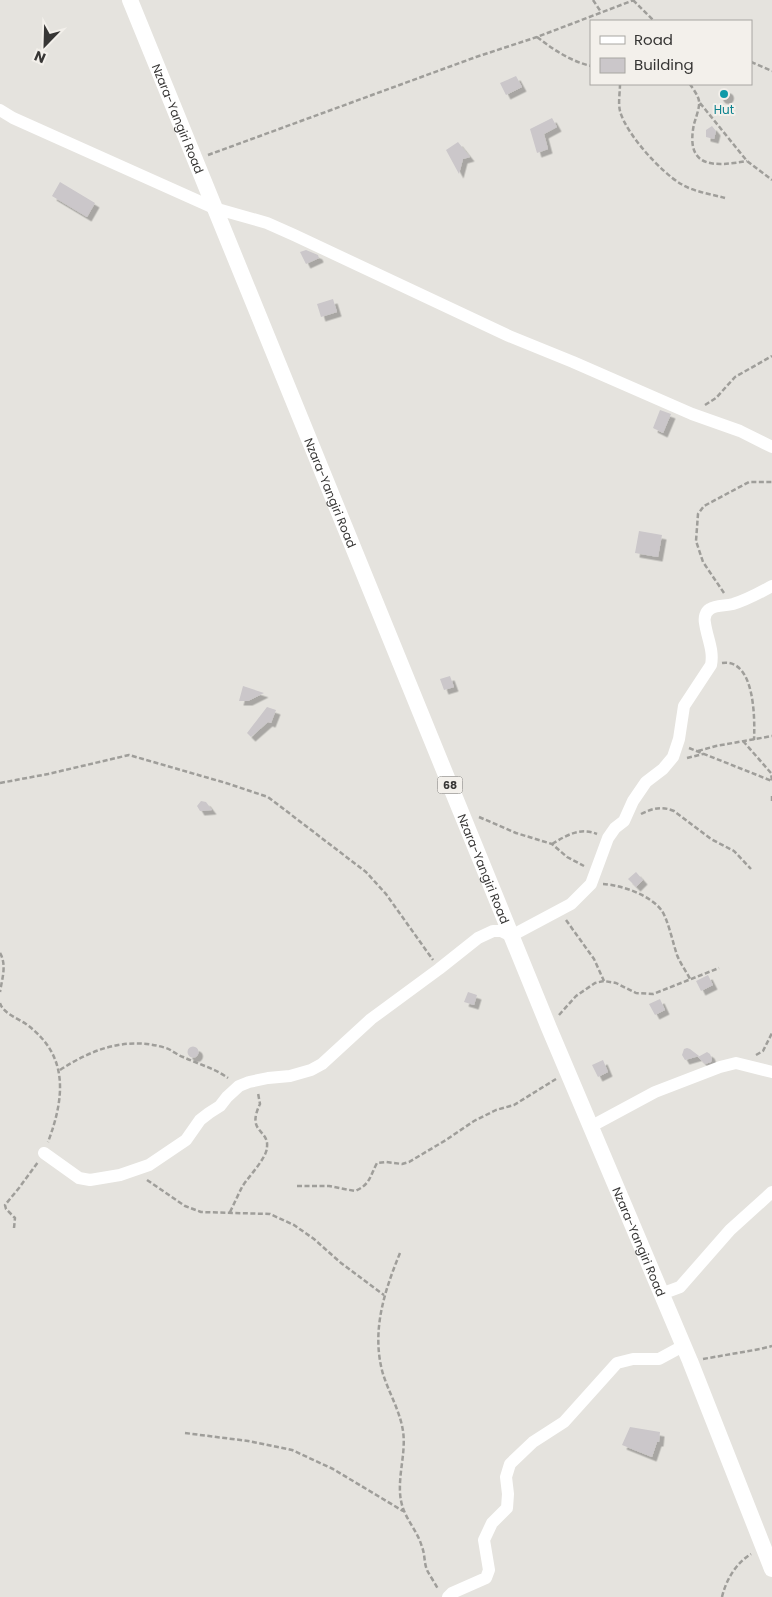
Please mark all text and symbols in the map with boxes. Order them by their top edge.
north arrow [20,20,70,70]
legend [590,20,752,85]
text: Road [634,29,673,50]
text: N [31,46,49,68]
text: Building [634,54,694,75]
street label: Nzara-Yangiri Road [148,61,208,176]
marker: Hut [718,88,730,100]
place label: Hut [714,101,734,118]
street label: Nzara-Yangiri Road [301,435,361,550]
road number: 68 [438,776,462,794]
street label: Nzara-Yangiri Road [454,811,514,926]
street label: Nzara-Yangiri Road [609,1184,670,1299]

